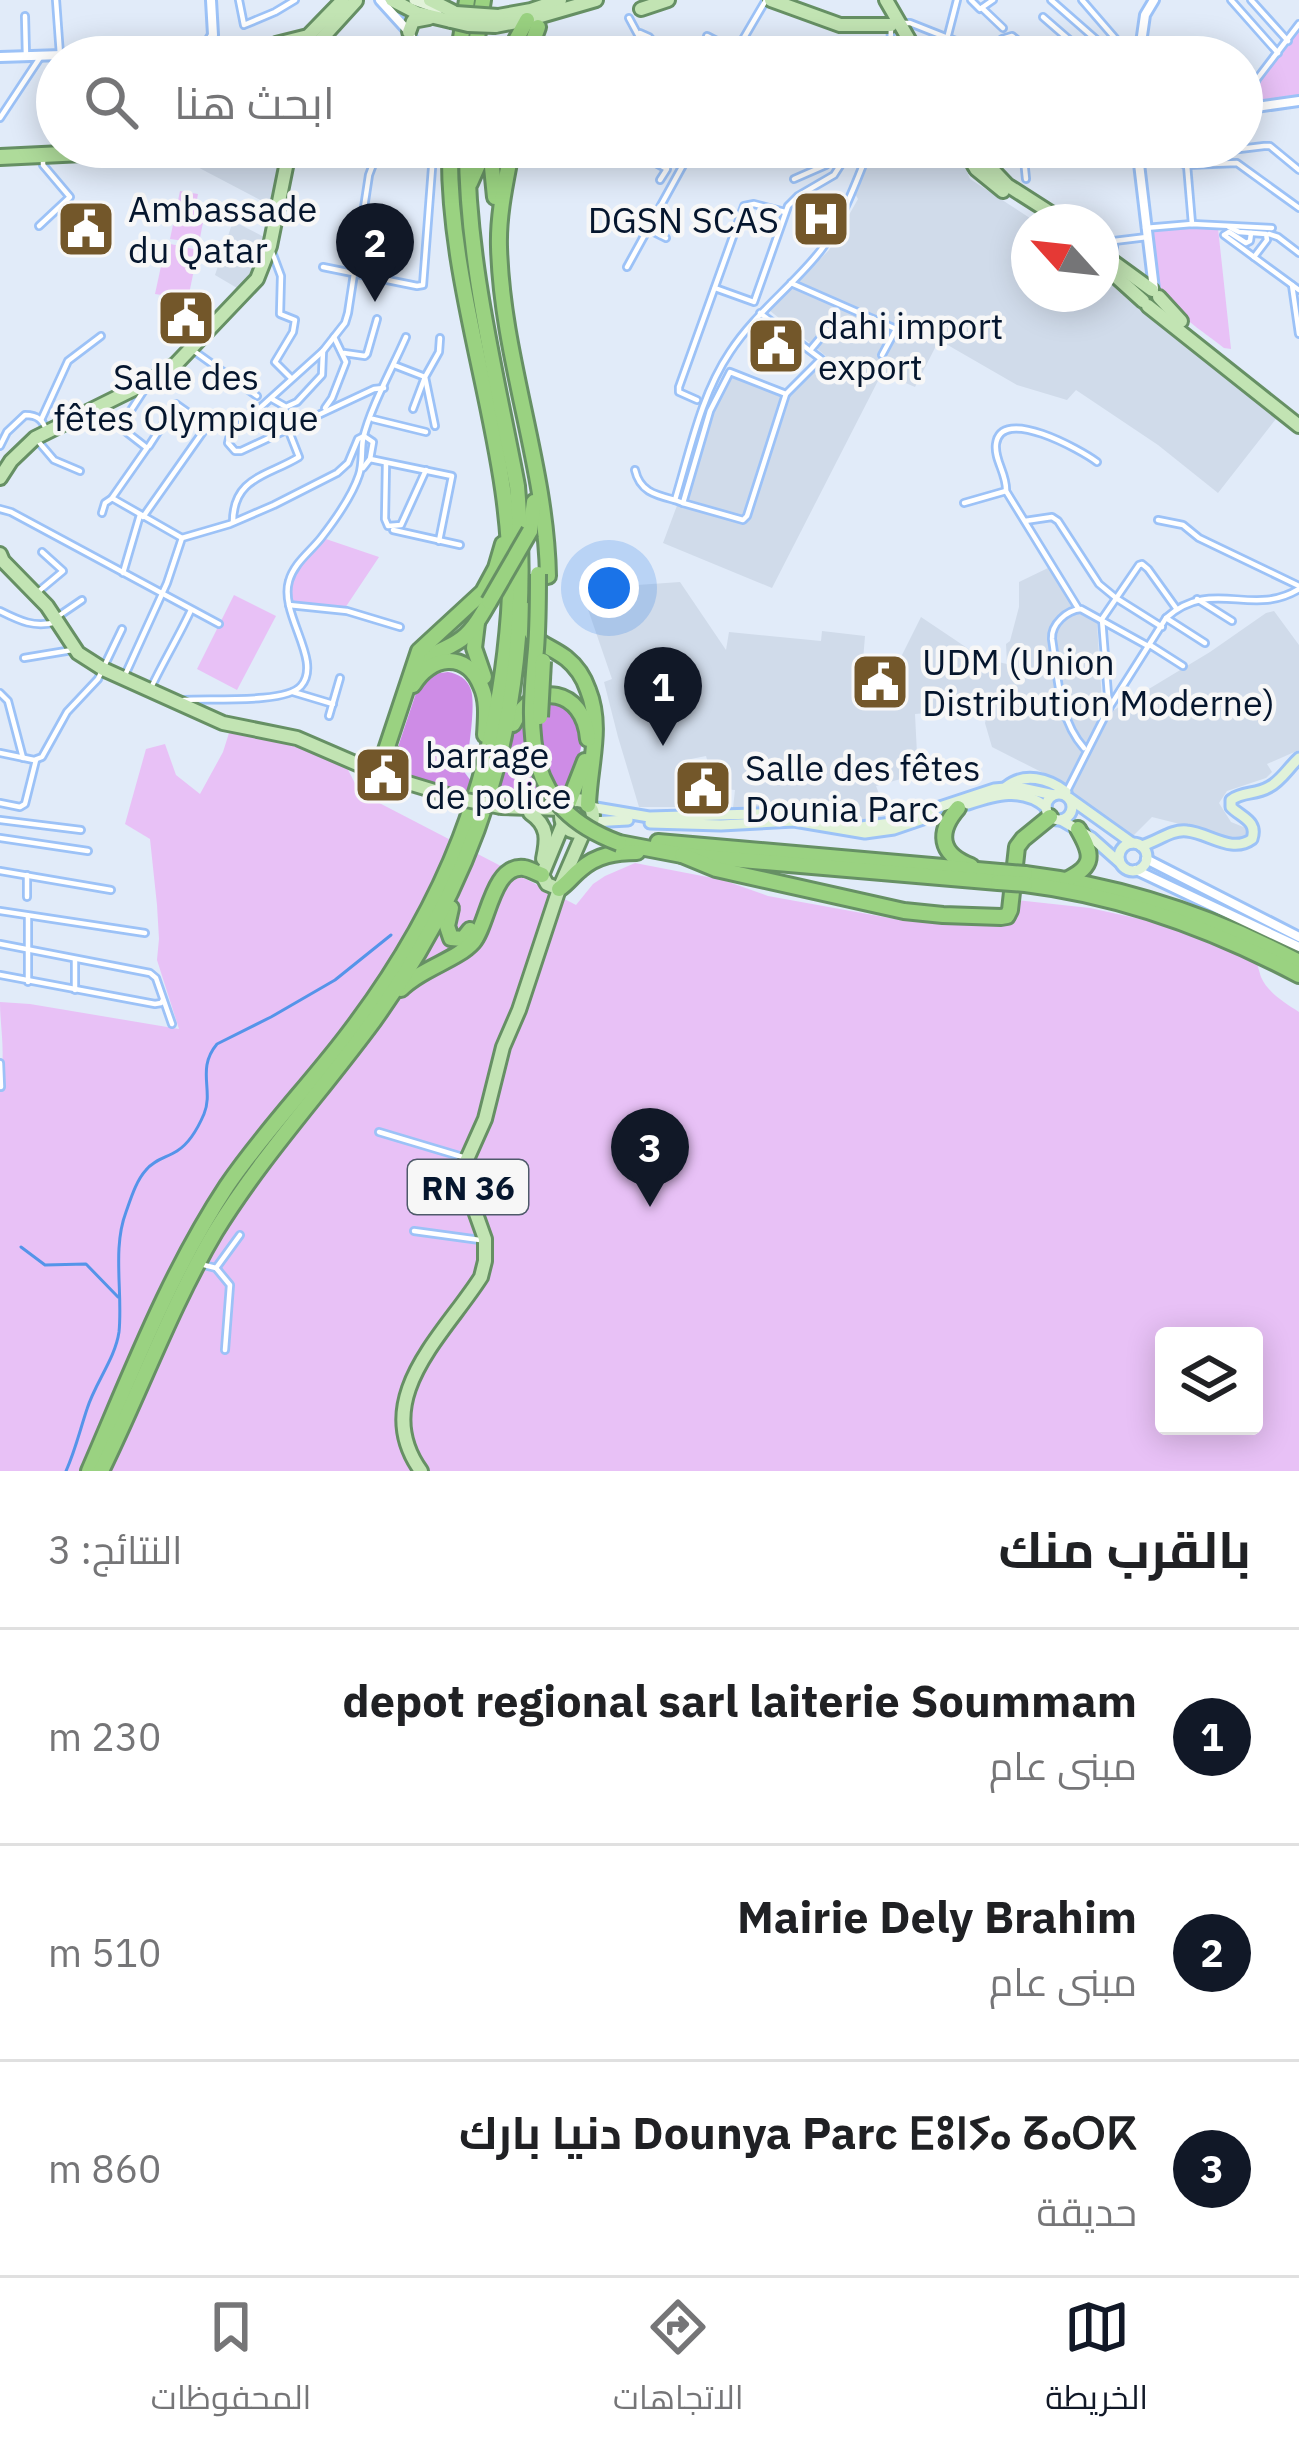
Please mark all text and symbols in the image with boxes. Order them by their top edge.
search box [36,36,1263,168]
icon: search [78,69,144,135]
text: ابحث هنا [174,73,335,131]
place label: Ambassade du Qatar [128,185,317,273]
hospital icon: DGSN SCAS [790,188,852,250]
place label: DGSN SCAS [588,196,779,243]
public building icon: Ambassade du Qatar [55,198,117,260]
pin: 2 [336,203,414,302]
north arrow [1011,204,1119,312]
public building icon: Salle des fêtes Olympique [155,287,217,349]
place label: dahi import export [818,302,1004,390]
public building icon: dahi import export [745,315,807,377]
place label: Salle des fêtes Olympique [54,353,318,441]
your location [579,558,639,618]
place label: UDM (Union Distribution Moderne) [922,638,1275,726]
pin: 1 [624,647,702,746]
public building icon: UDM (Union Distribution Moderne) [849,651,911,713]
place label: barrage de police [425,731,572,819]
public building icon: barrage de police [352,744,414,806]
place label: Salle des fêtes Dounia Parc [745,744,981,832]
public building icon: Salle des fêtes Dounia Parc [672,757,734,819]
pin: 3 [611,1108,689,1207]
road number: RN 36 [408,1160,528,1214]
map controls [1155,1327,1263,1435]
button: layers [1155,1327,1263,1435]
text: بالقرب منك [998,1516,1251,1582]
text: النتائج: 3 [48,1524,183,1575]
text: depot regional sarl laiterie Soummam [342,1671,1137,1729]
text: 230 m [48,1711,161,1762]
text: 1 [1200,1711,1224,1762]
text: مبنى عام [989,1740,1137,1791]
text: Mairie Dely Brahim [737,1887,1137,1945]
text: 510 m [48,1927,161,1978]
text: 2 [1200,1927,1224,1978]
text: مبنى عام [989,1956,1137,2007]
text: Dounya Parc ⴹⵓⵏⵢⴰ ⵒⴰⵔⴽ دنيا بارك [459,2103,1137,2161]
text: 860 m [48,2143,161,2194]
text: 3 [1200,2143,1224,2194]
text: حديقة [1037,2186,1137,2237]
tab: المحفوظات [151,2294,311,2428]
tab: الاتجاهات [613,2294,744,2428]
tab: الخريطة [1045,2294,1148,2428]

